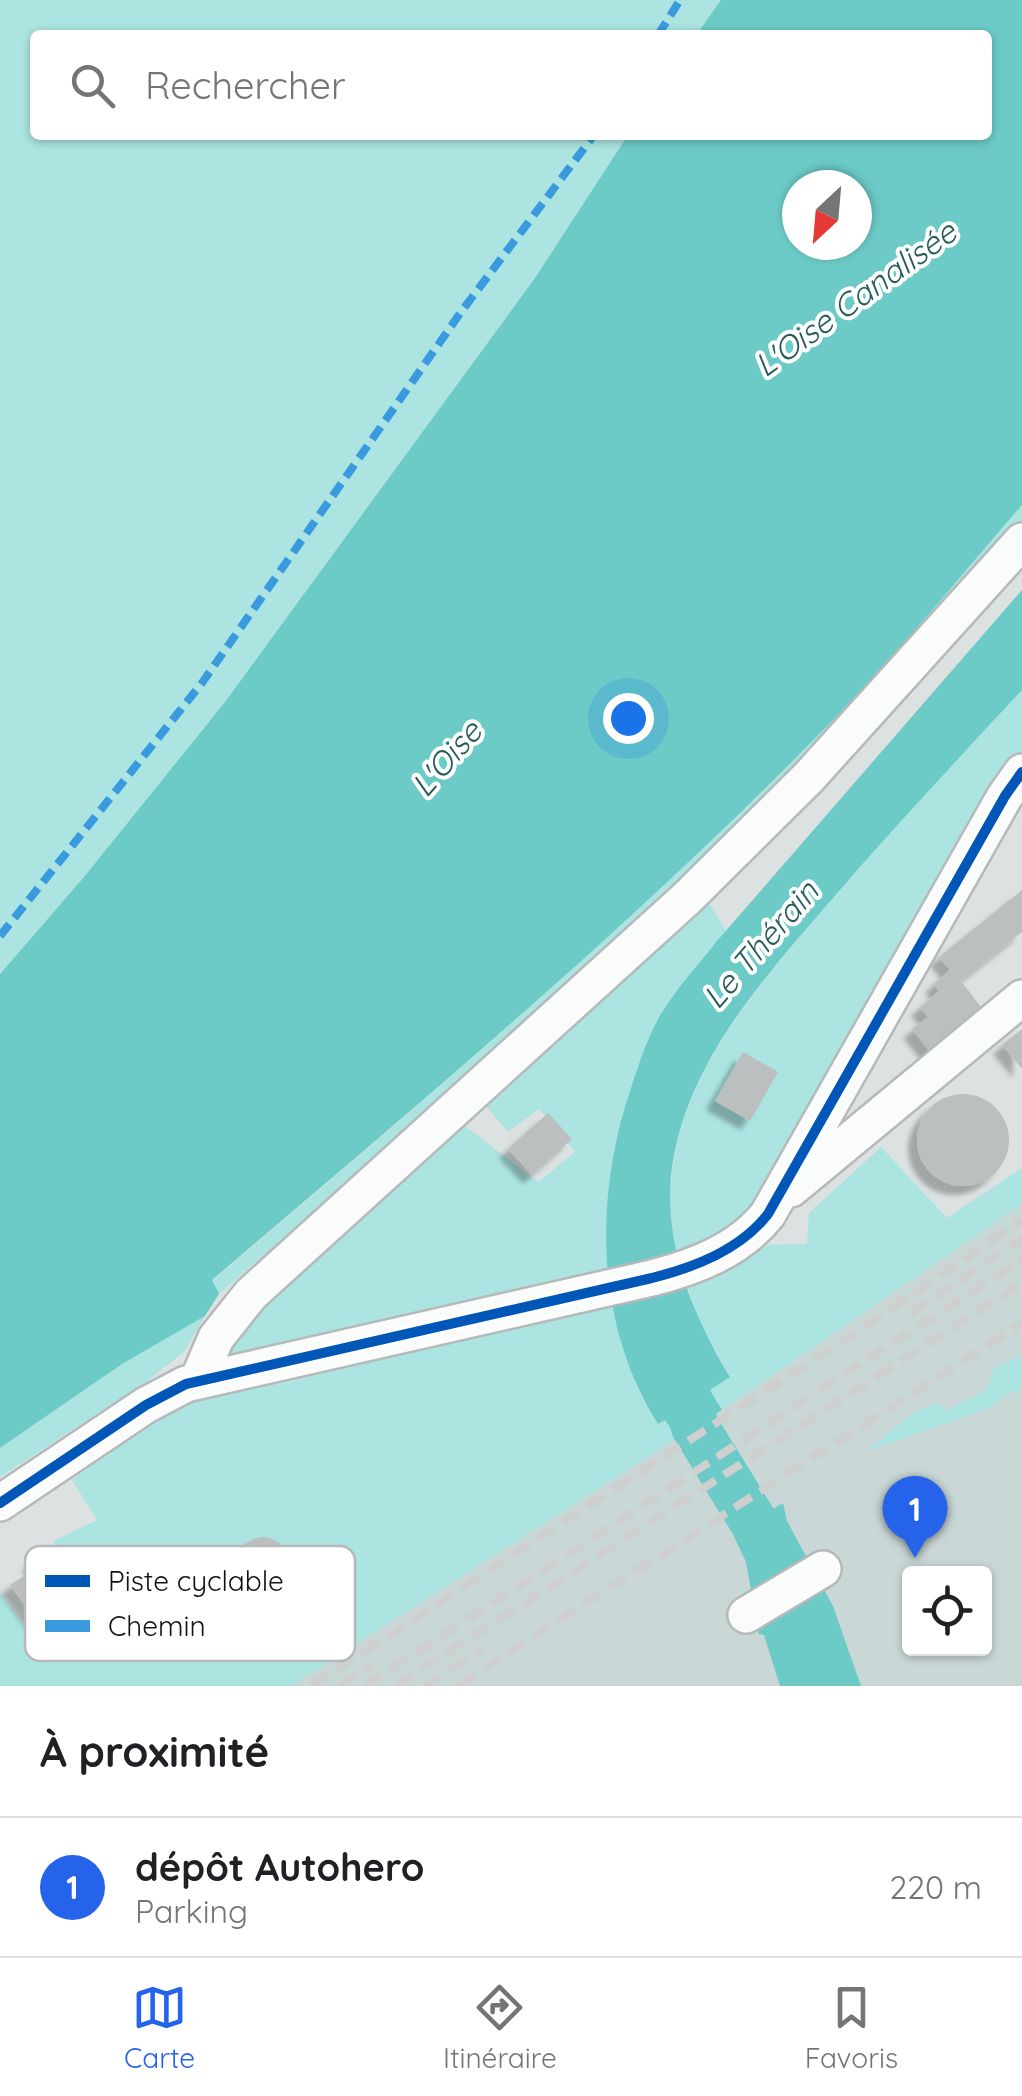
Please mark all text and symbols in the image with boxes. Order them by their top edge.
search box [30,30,992,140]
icon: search [65,58,120,113]
text: Rechercher [145,61,346,109]
north arrow [782,170,872,260]
water label: L'Oise Canalisée [746,210,965,385]
your location [603,693,654,744]
water label: L'Oise [402,710,491,804]
water label: Le Thérain [694,871,827,1016]
pin: 1 [882,1476,948,1558]
legend [25,1546,355,1661]
text: Piste cyclable [108,1563,284,1598]
map controls [902,1566,992,1656]
button: locate [902,1566,992,1656]
text: Chemin [108,1608,206,1643]
text: À proximité [40,1725,269,1778]
text: dépôt Autohero [135,1843,424,1891]
text: 1 [66,1867,79,1907]
text: 220 m [890,1867,982,1907]
text: Parking [135,1891,248,1931]
tab: Carte [124,1980,195,2075]
tab: Itinéraire [443,1980,557,2075]
tab: Favoris [805,1980,898,2075]

